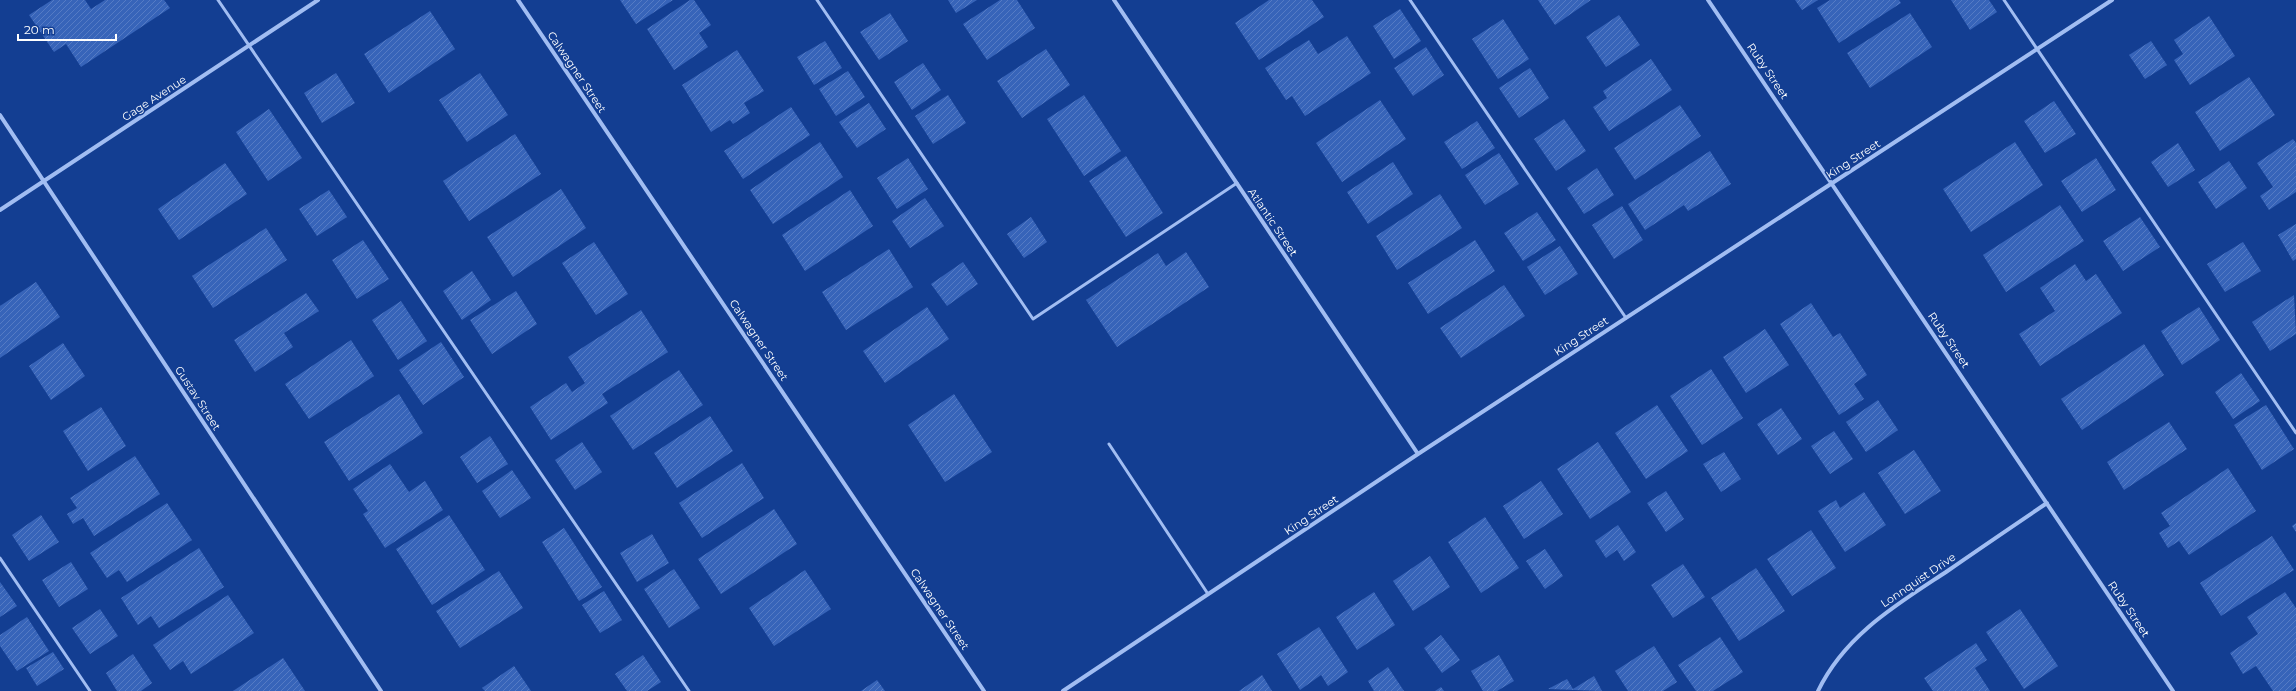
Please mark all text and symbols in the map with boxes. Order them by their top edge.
scale bar [18,16,116,42]
text: 20 m [24,22,55,37]
street label: Calwagner Street [545,29,610,116]
street label: Ruby Street [1744,40,1792,102]
street label: Gage Avenue [119,72,189,124]
street label: King Street [1823,136,1883,182]
street label: Atlantic Street [1245,185,1301,259]
street label: Calwagner Street [727,297,792,384]
street label: Ruby Street [1925,309,1973,371]
street label: King Street [1551,313,1611,359]
street label: Gustav Street [172,363,224,433]
street label: King Street [1281,492,1341,538]
street label: Lonnquist Drive [1878,550,1958,610]
street label: Calwagner Street [908,566,973,653]
street label: Ruby Street [2105,578,2153,640]

